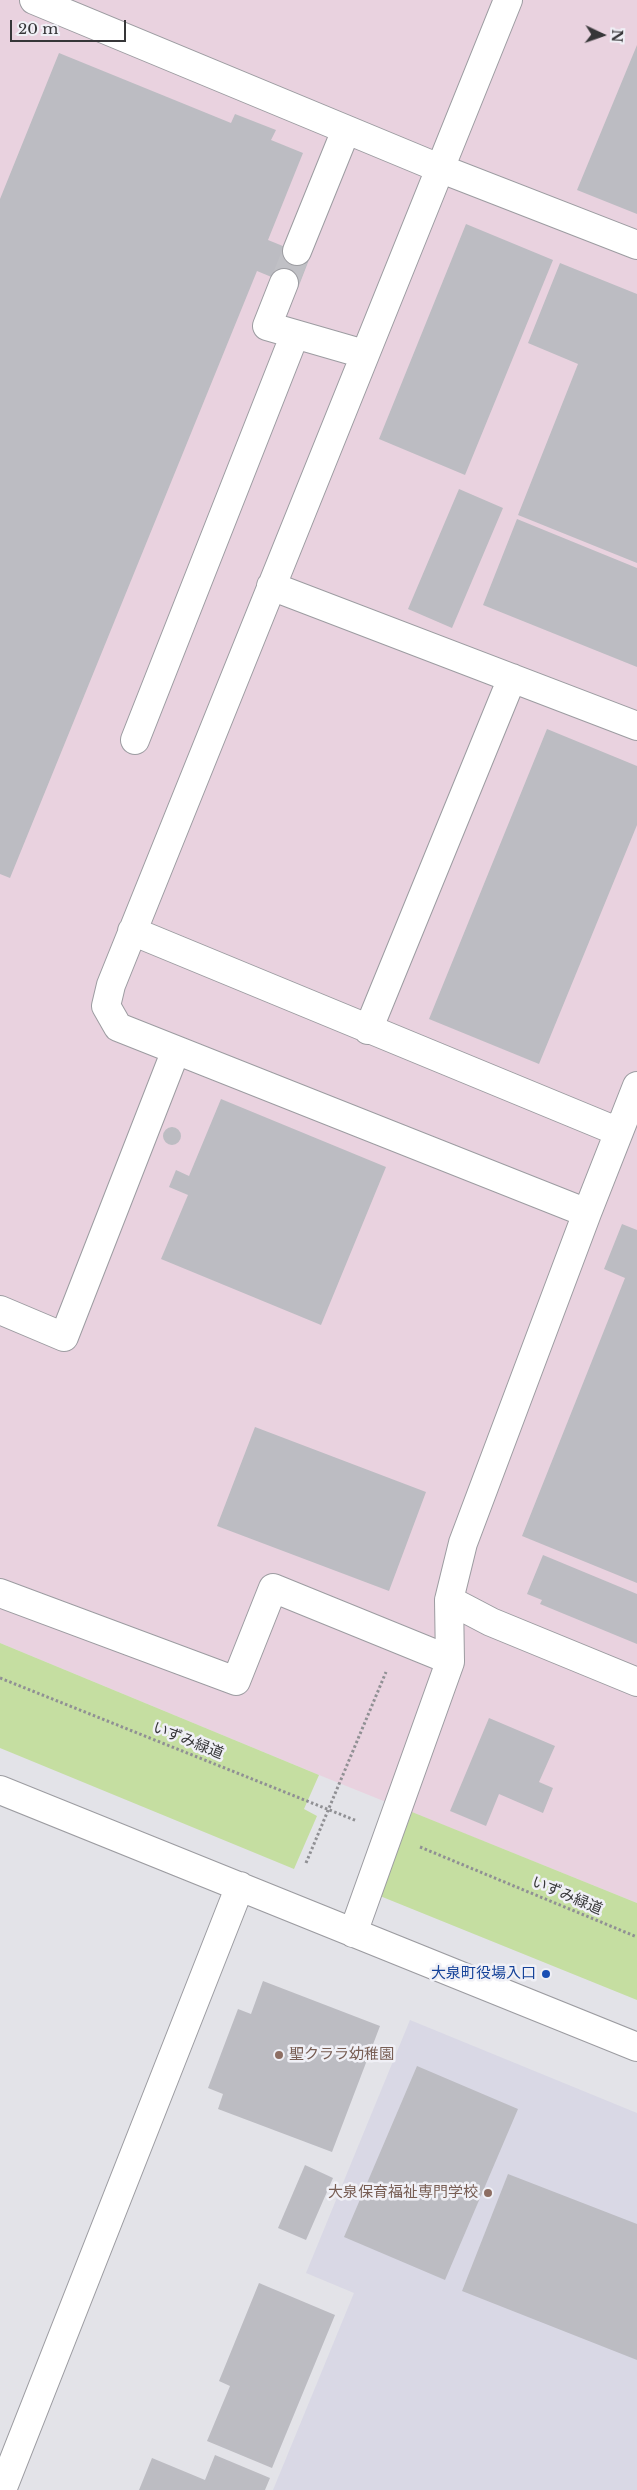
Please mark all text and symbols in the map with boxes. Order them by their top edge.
scale bar [12,10,129,42]
north arrow [577,10,627,60]
text: 20 m [18,19,58,38]
text: N [608,29,626,43]
street label: いずみ緑道 [150,1719,226,1763]
street label: いずみ緑道 [529,1873,605,1919]
place label: 大泉町役場入口 [431,1965,536,1983]
marker: 大泉町役場入口 [540,1968,552,1980]
place label: 聖クララ幼稚園 [289,2046,394,2064]
marker: 聖クララ幼稚園 [273,2049,285,2061]
place label: 大泉保育福祉専門学校 [328,2184,478,2202]
marker: 大泉保育福祉専門学校 [482,2187,494,2199]

